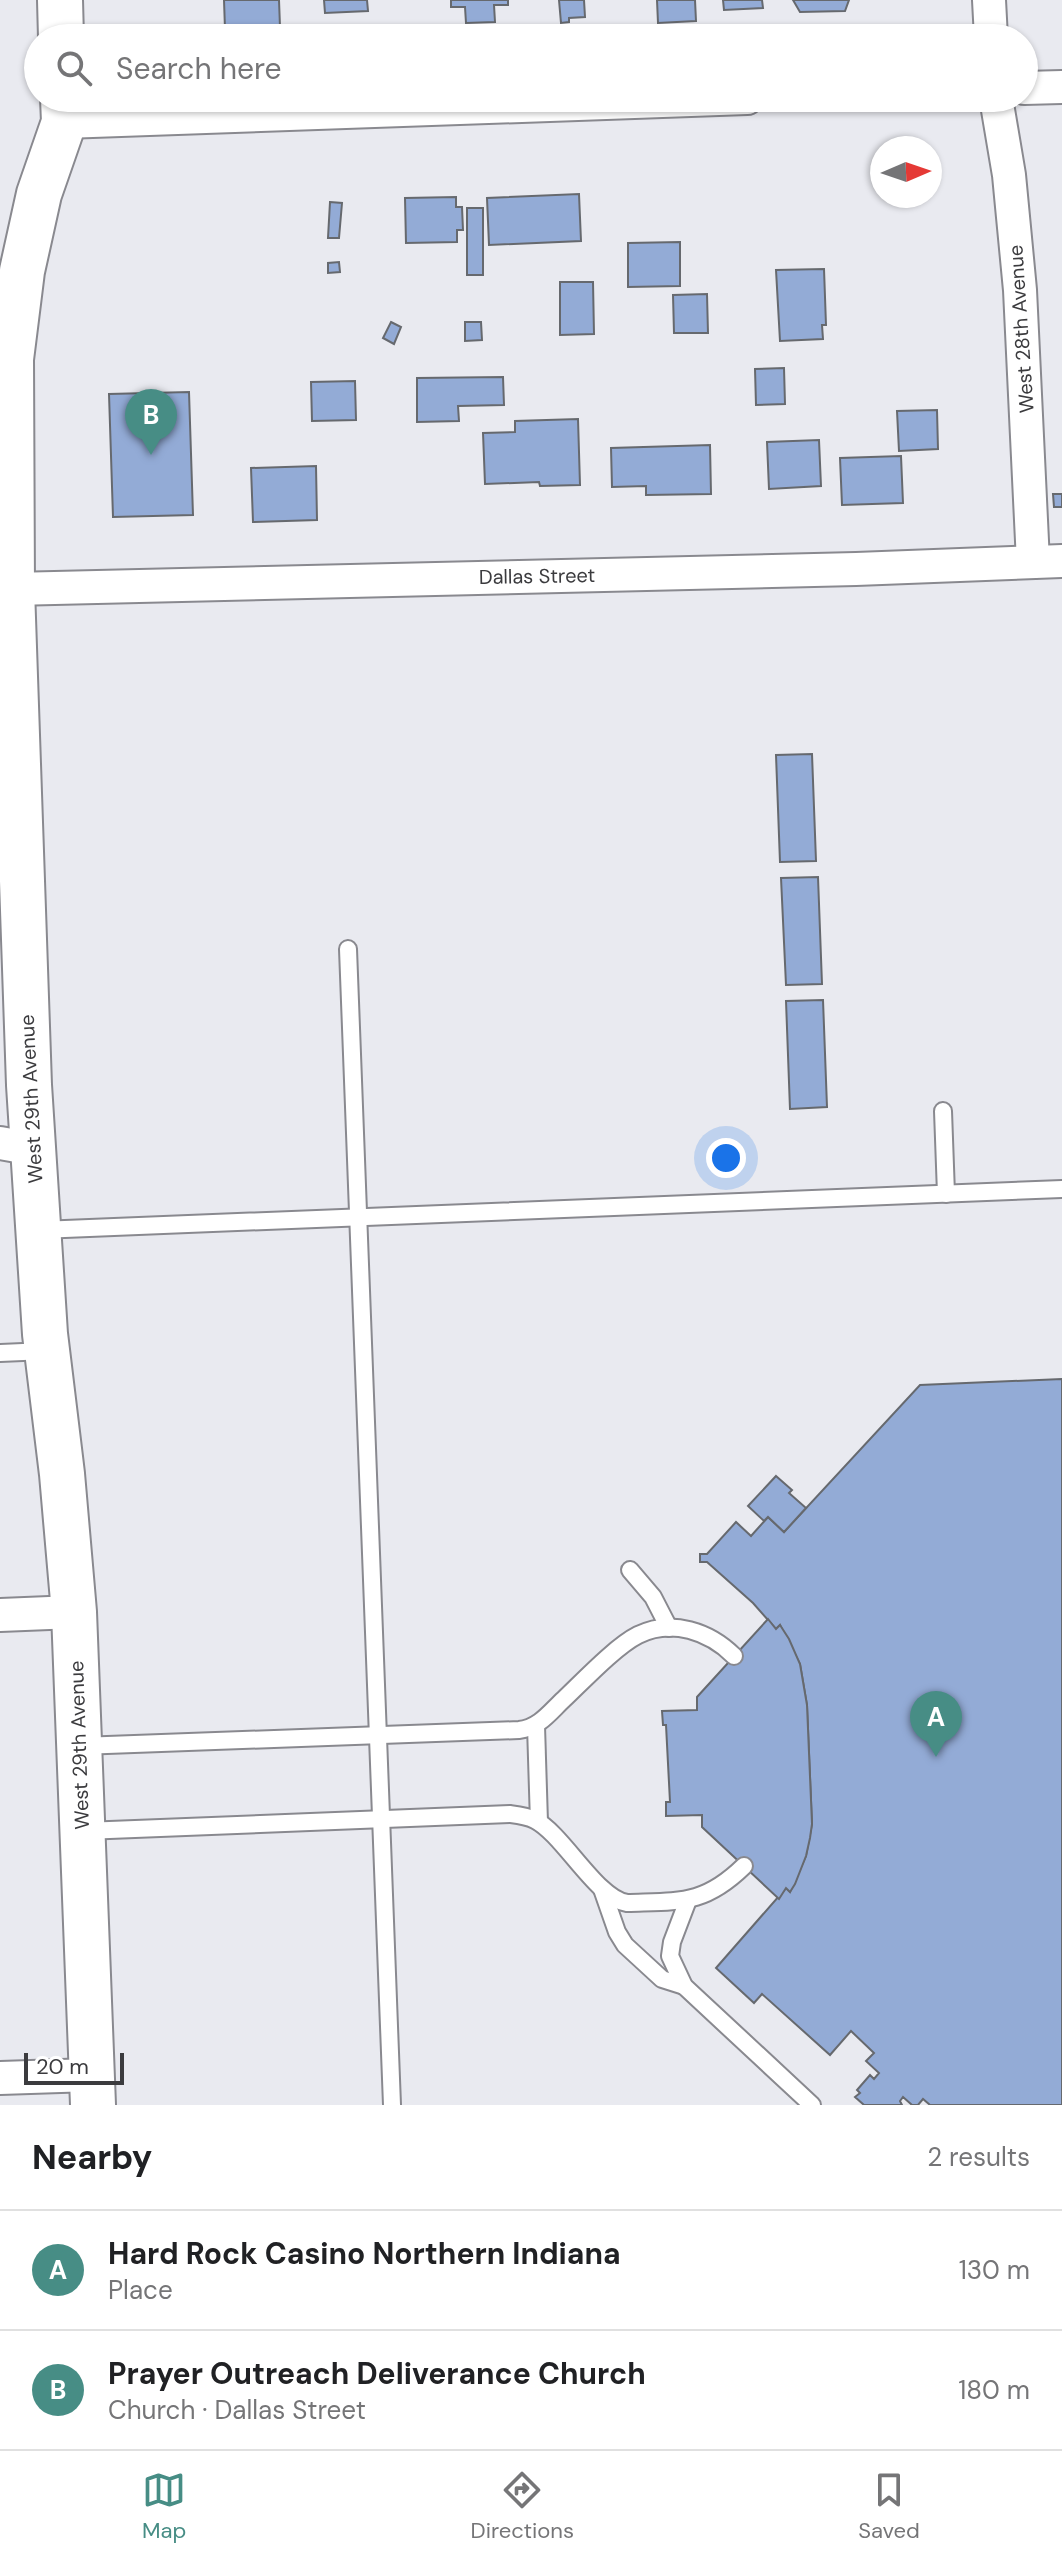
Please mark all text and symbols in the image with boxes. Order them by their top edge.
search box [24,24,1038,112]
icon: search [52,46,96,90]
text: Search here [116,49,282,88]
north arrow [870,136,942,208]
street label: West 28th Avenue [1002,244,1040,414]
pin: B [125,389,177,455]
street label: Dallas Street [479,562,596,590]
street label: West 29th Avenue [14,1014,48,1184]
your location [706,1138,746,1178]
street label: West 29th Avenue [63,1660,95,1830]
pin: A [910,1691,962,1757]
scale bar [24,2049,124,2085]
text: 20 m [36,2052,89,2081]
text: Nearby [32,2135,152,2180]
text: 2 results [927,2140,1030,2174]
text: Hard Rock Casino Northern Indiana [108,2234,621,2273]
text: A [49,2253,67,2287]
text: 130 m [959,2253,1030,2287]
text: Place [108,2273,173,2307]
text: Prayer Outreach Deliverance Church [108,2354,646,2393]
text: B [50,2373,66,2407]
text: 180 m [958,2373,1030,2407]
text: Church · Dallas Street [108,2393,366,2427]
tab: Map [142,2468,186,2545]
tab: Directions [471,2468,574,2545]
tab: Saved [858,2468,920,2545]

